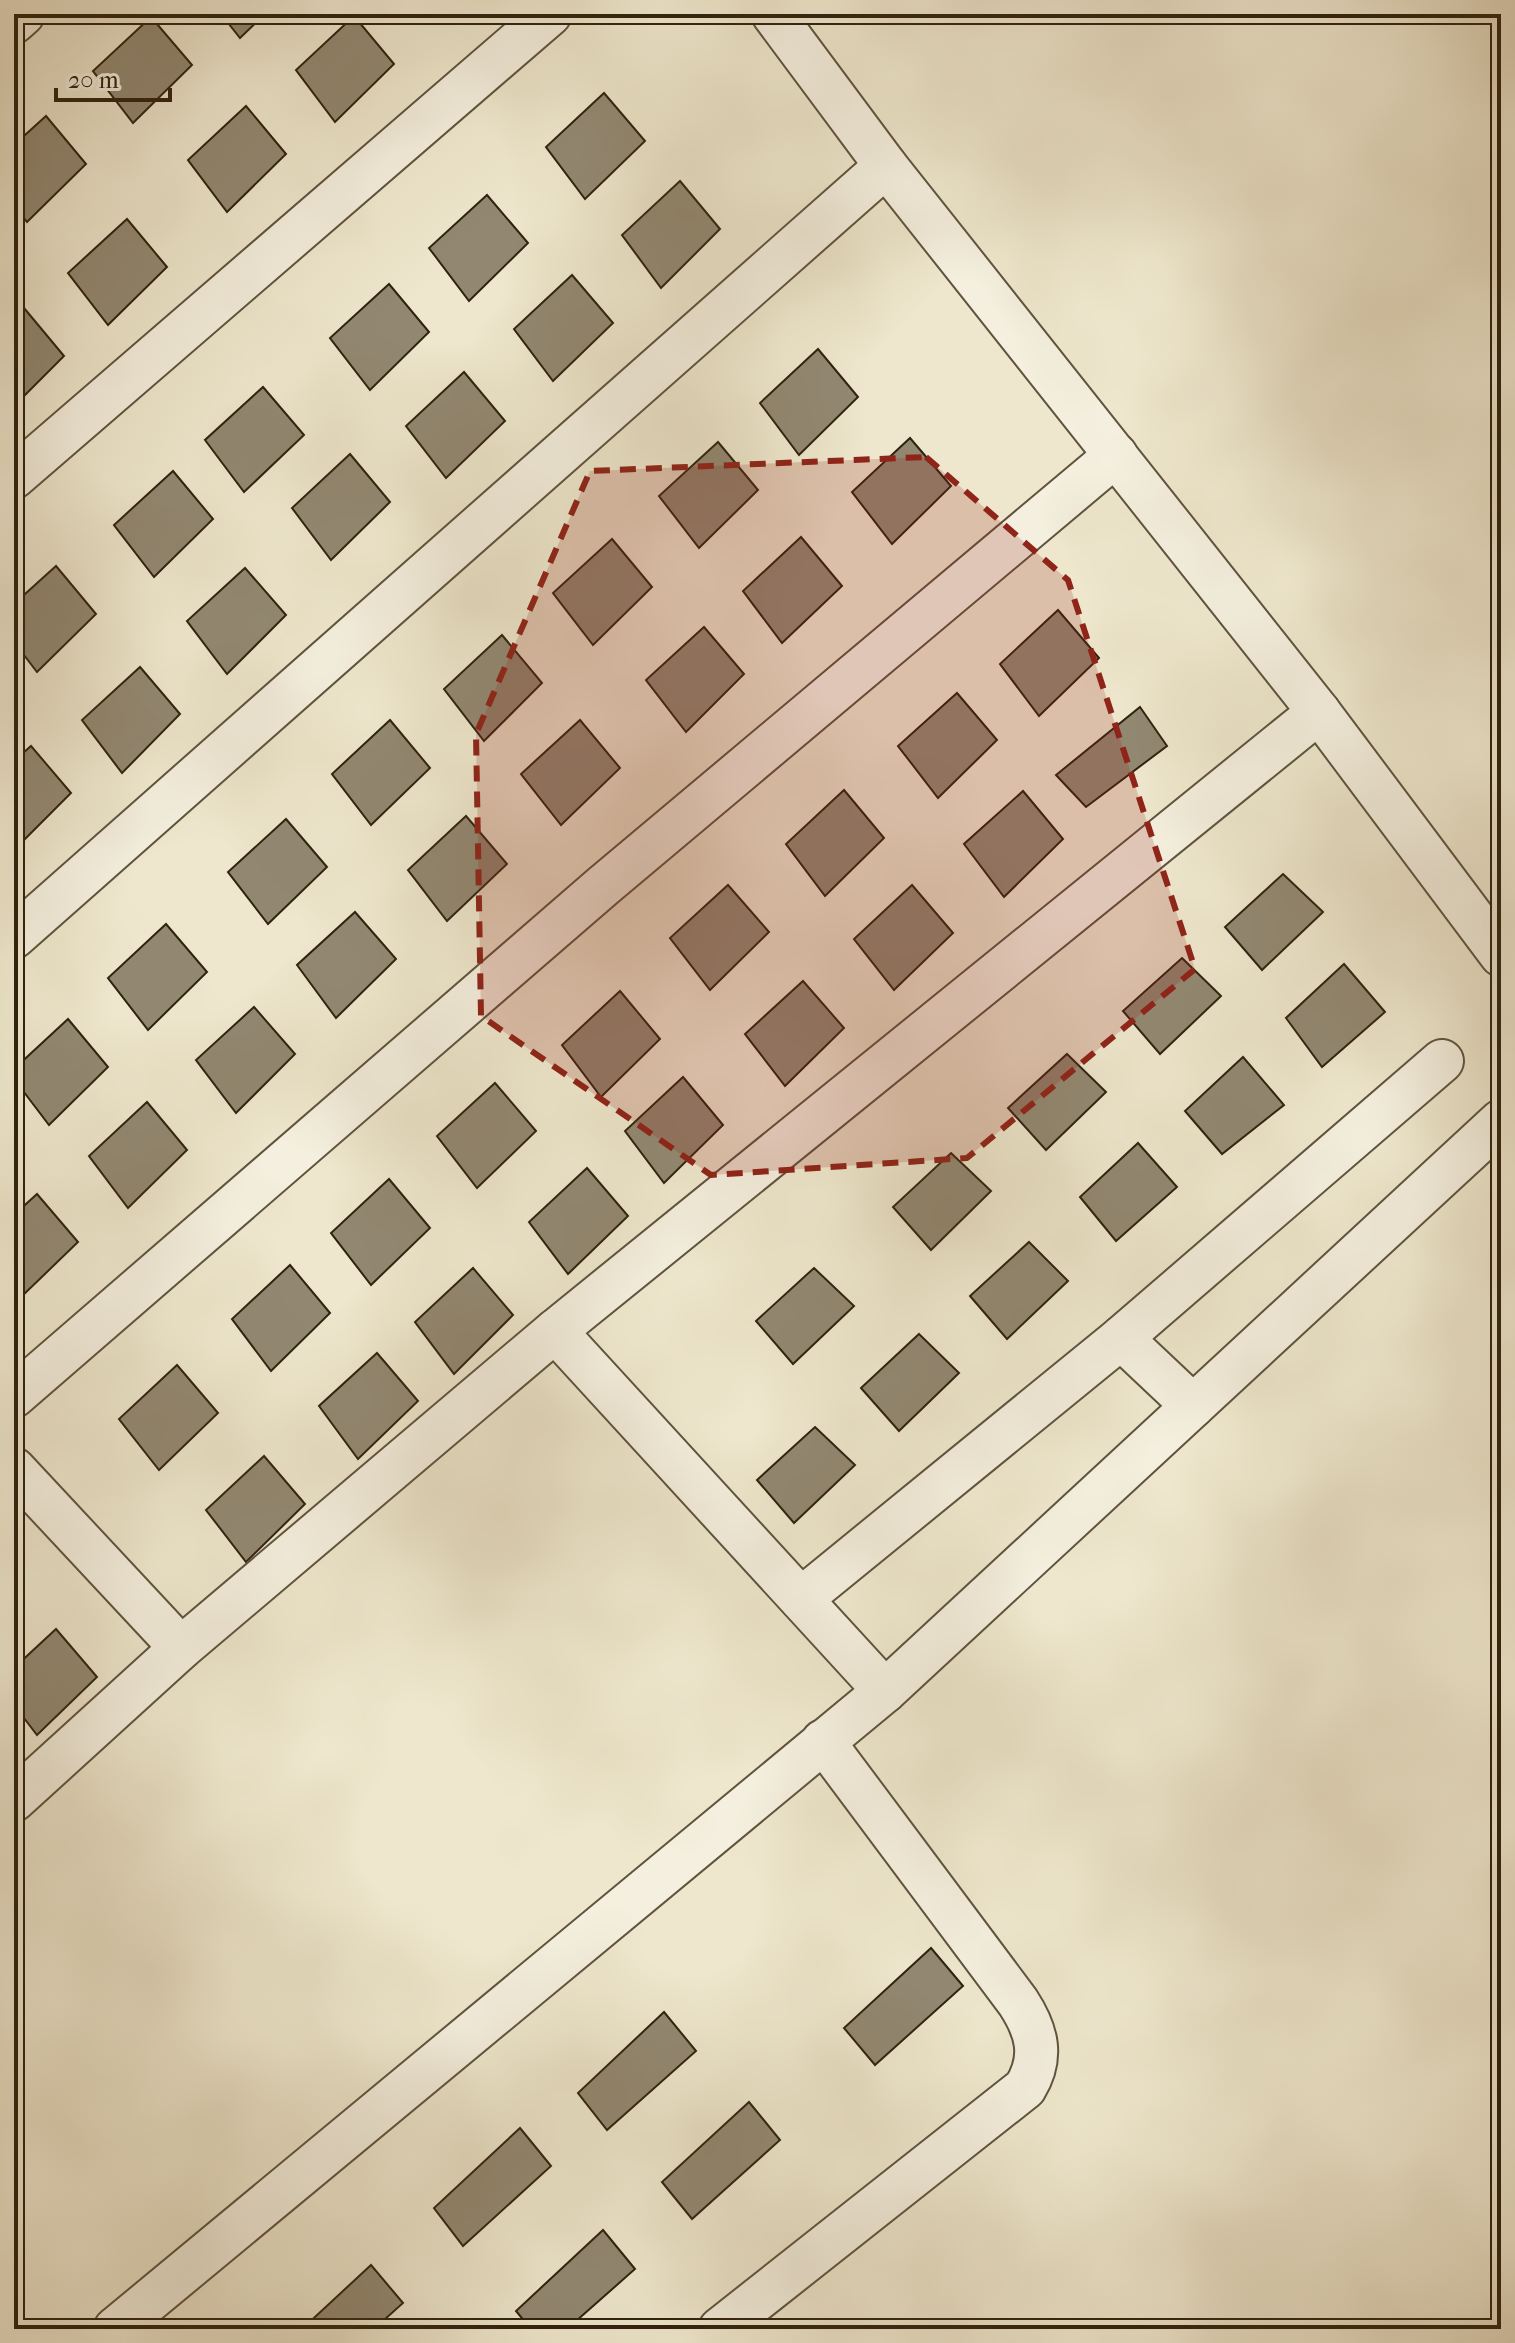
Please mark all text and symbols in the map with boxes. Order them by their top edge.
scale bar [56,52,170,102]
text: 20 m [68,66,119,94]

